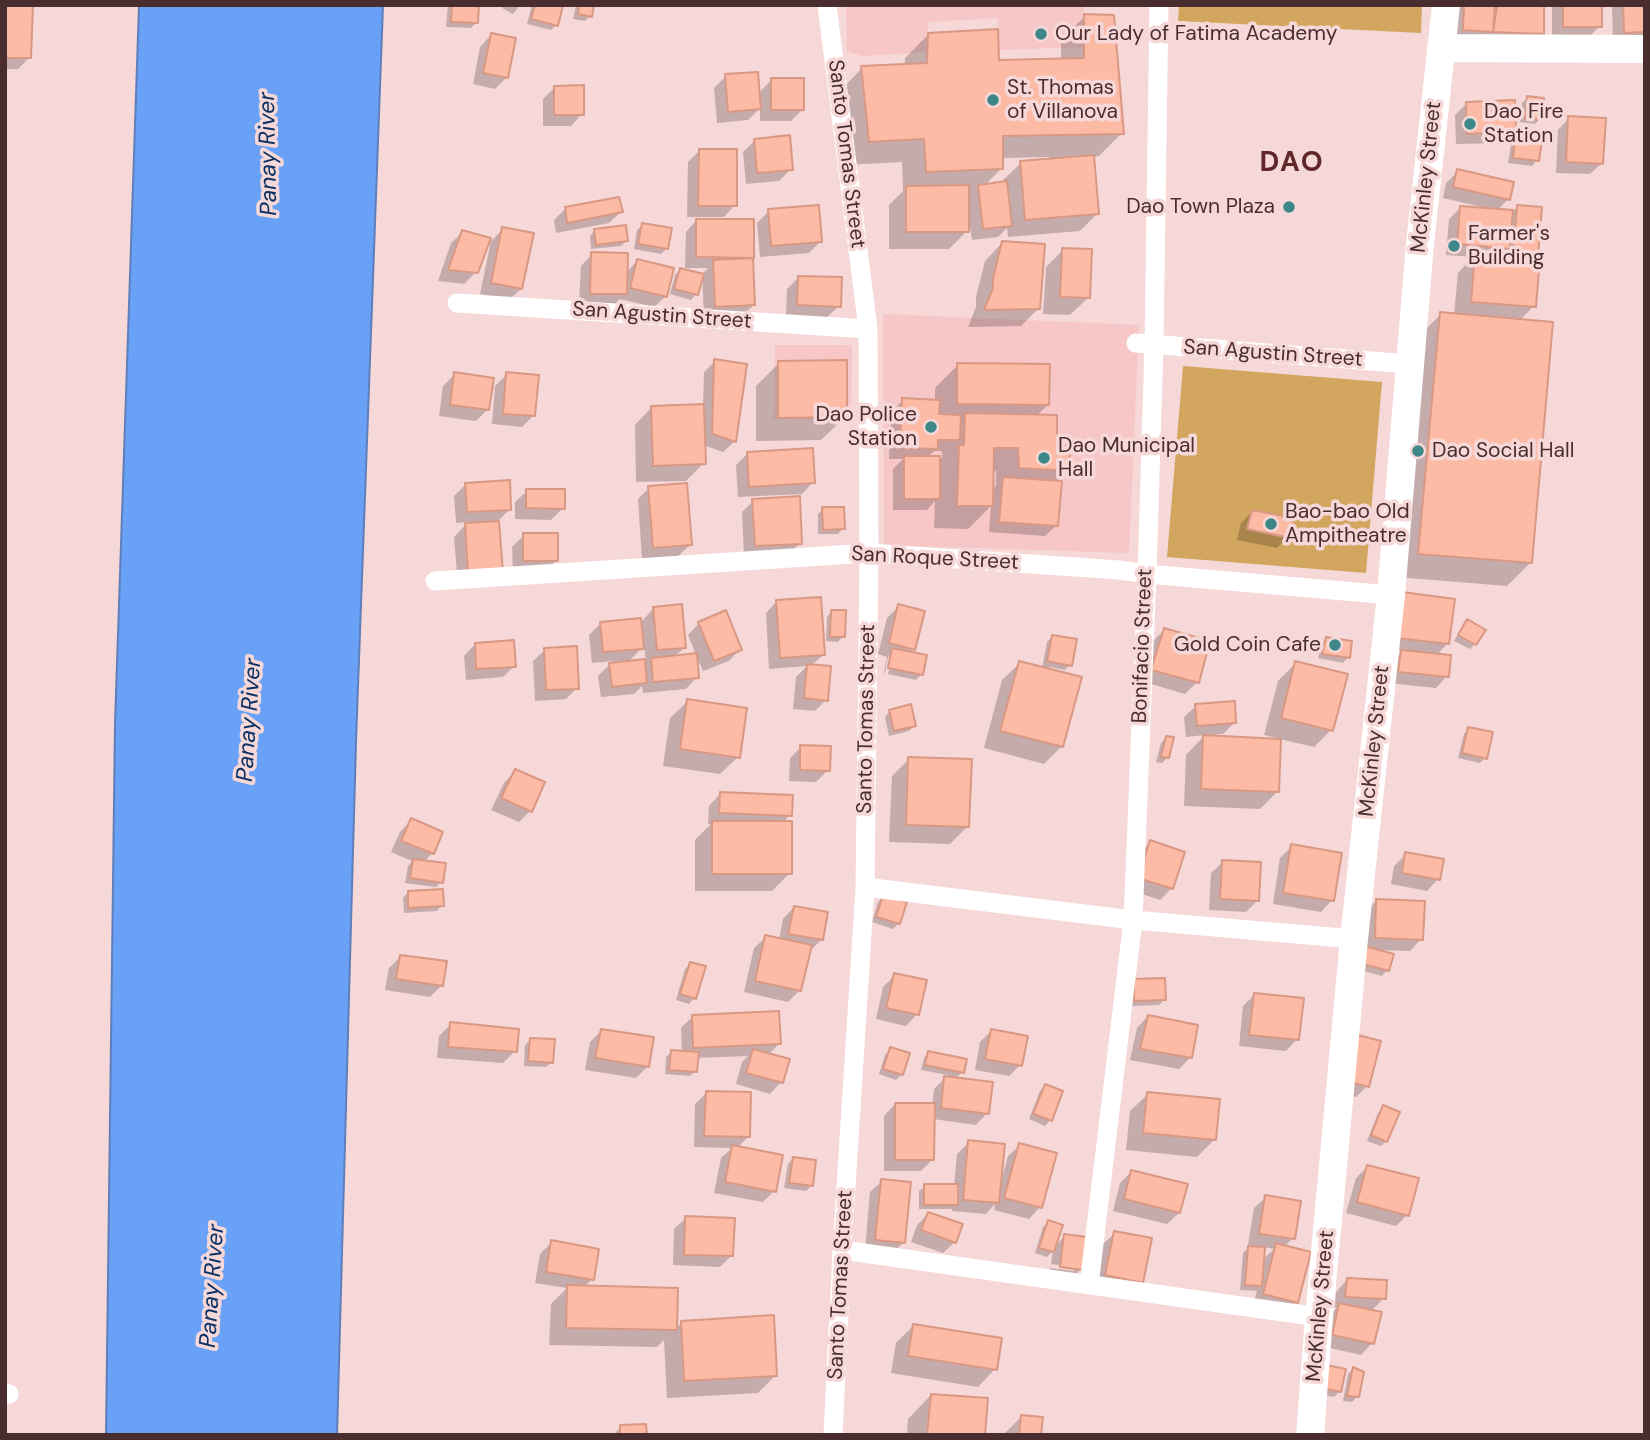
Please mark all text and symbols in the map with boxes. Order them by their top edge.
place label: Our Lady of Fatima Academy [1055,21,1337,47]
marker: Our Lady of Fatima Academy [1033,26,1049,42]
street label: Santo Tomas Street [822,58,870,250]
place label: St. Thomas of Villanova [1007,75,1118,125]
water label: Panay River [254,92,284,216]
marker: St. Thomas of Villanova [985,92,1001,108]
place label: Dao Fire Station [1484,99,1563,149]
street label: McKinley Street [1407,100,1447,254]
marker: Dao Fire Station [1462,116,1478,132]
district label: DAO [1260,147,1324,181]
place label: Dao Town Plaza [1126,194,1275,220]
marker: Dao Town Plaza [1281,199,1297,215]
place label: Farmer's Building [1468,221,1550,271]
marker: Farmer's Building [1446,238,1462,254]
street label: San Agustin Street [572,297,752,335]
street label: San Agustin Street [1183,335,1363,373]
place label: Dao Police Station [815,402,917,452]
marker: Dao Police Station [923,419,939,435]
place label: Dao Municipal Hall [1058,433,1195,483]
place label: Dao Social Hall [1432,438,1574,464]
marker: Dao Social Hall [1410,443,1426,459]
marker: Dao Municipal Hall [1036,450,1052,466]
place label: Bao-bao Old Ampitheatre [1285,499,1410,549]
marker: Bao-bao Old Ampitheatre [1263,516,1279,532]
street label: San Roque Street [851,542,1019,576]
street label: Bonifacio Street [1128,568,1158,724]
street label: Santo Tomas Street [853,624,881,814]
place label: Gold Coin Cafe [1174,632,1321,658]
marker: Gold Coin Cafe [1327,637,1343,653]
water label: Panay River [232,657,268,783]
street label: McKinley Street [1355,664,1395,818]
street label: Santo Tomas Street [823,1190,859,1380]
water label: Panay River [195,1223,231,1349]
street label: McKinley Street [1302,1229,1340,1383]

